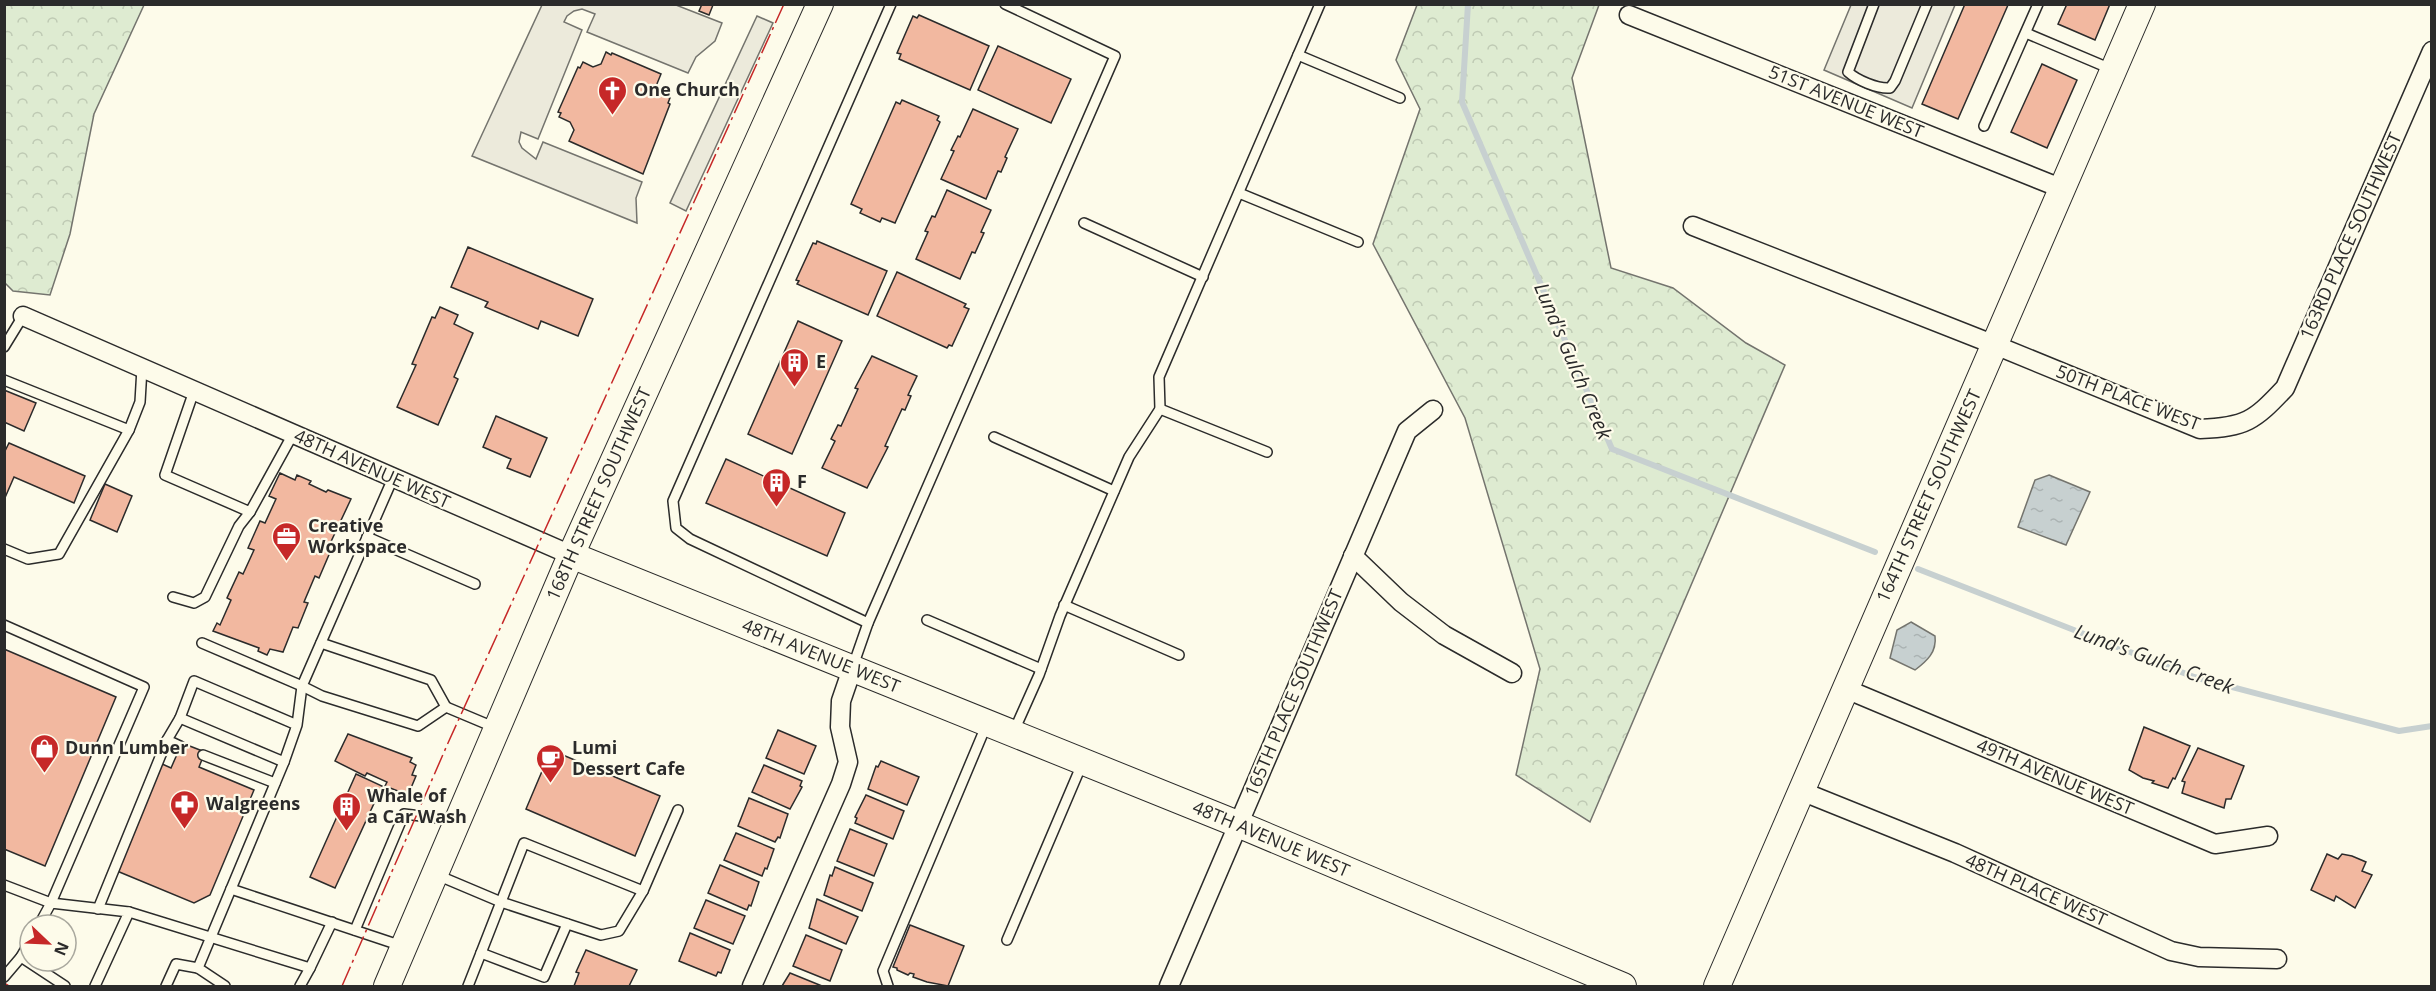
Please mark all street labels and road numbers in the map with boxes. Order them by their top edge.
street label: 51ST AVENUE WEST [1765,59,1927,143]
street label: 163RD PLACE SOUTHWEST [2294,128,2407,343]
street label: 50TH PLACE WEST [2053,359,2204,436]
street label: 168TH STREET SOUTHWEST [540,383,656,604]
street label: 164TH STREET SOUTHWEST [1870,385,1986,606]
street label: 48TH AVENUE WEST [291,423,454,513]
street label: 165TH PLACE SOUTHWEST [1238,585,1348,800]
street label: 48TH AVENUE WEST [739,612,904,698]
street label: 49TH AVENUE WEST [1973,732,2138,820]
street label: 48TH AVENUE WEST [1189,794,1354,882]
street label: 48TH PLACE WEST [1962,847,2111,931]

